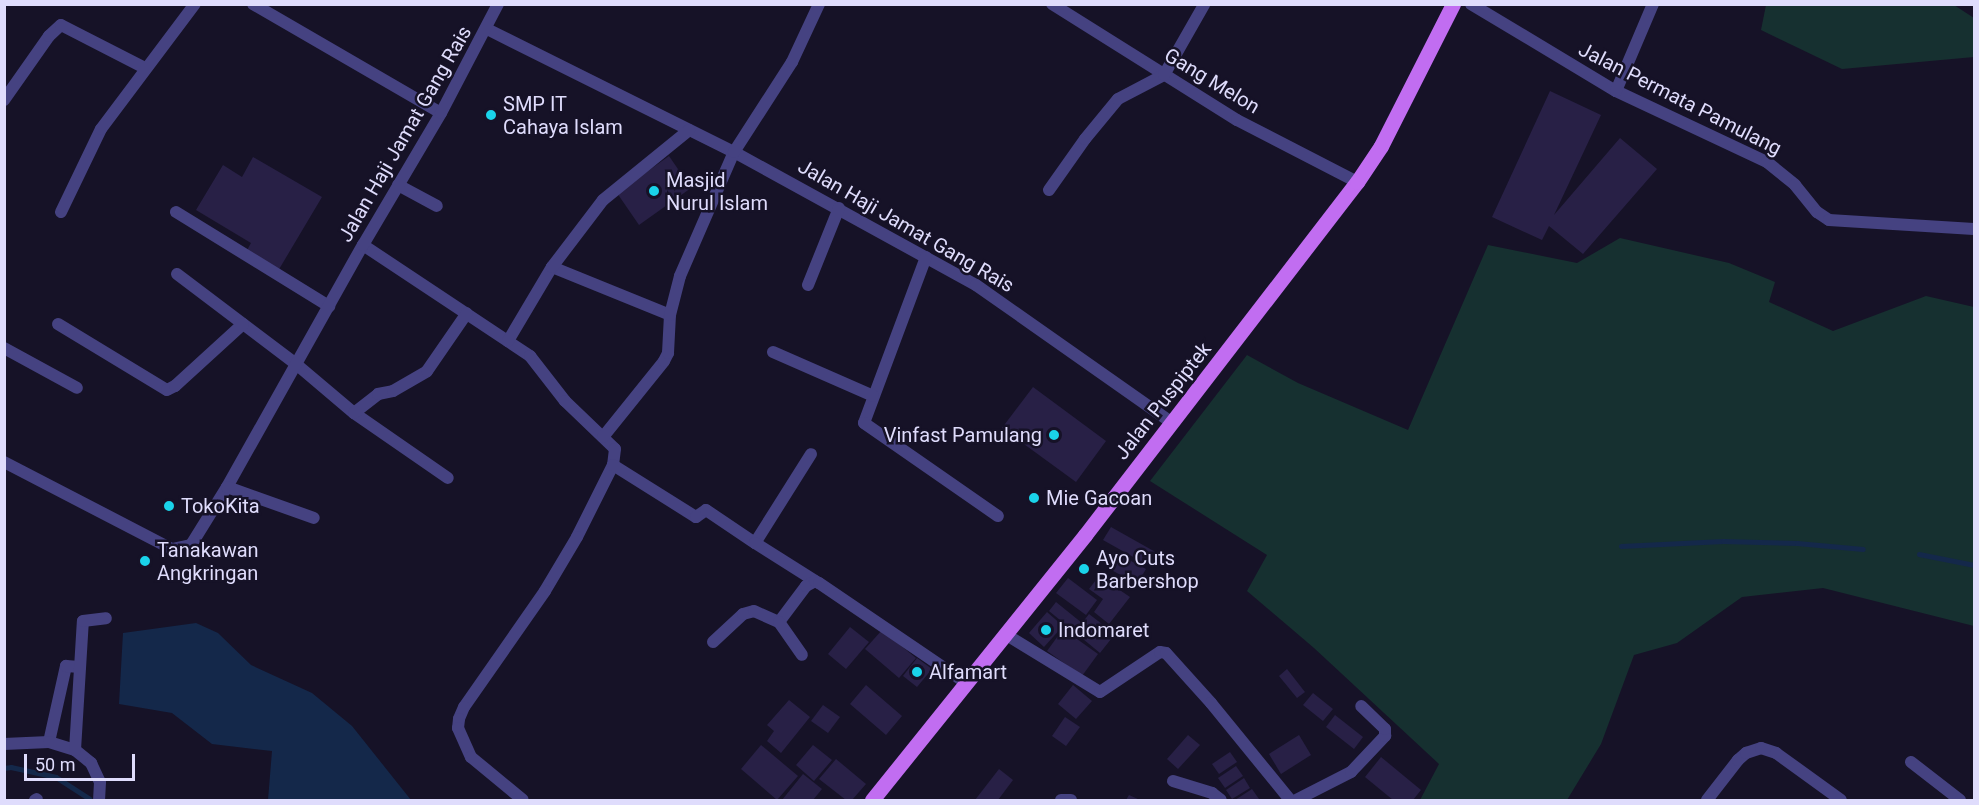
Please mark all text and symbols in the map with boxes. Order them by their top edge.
street label: Jalan Haji Jamat Gang Rais [333,22,477,246]
street label: Jalan Permata Pamulang [1575,37,1785,161]
street label: Gang Melon [1160,43,1264,119]
place label: SMP IT Cahaya Islam [503,92,623,139]
marker: SMP IT Cahaya Islam [484,108,498,122]
street label: Jalan Haji Jamat Gang Rais [794,154,1018,298]
place label: Masjid Nurul Islam [666,168,768,215]
marker: Masjid Nurul Islam [647,184,661,198]
street label: Jalan Puspiptek [1110,338,1216,464]
place label: Vinfast Pamulang [884,423,1042,447]
marker: Vinfast Pamulang [1047,428,1061,442]
place label: Mie Gacoan [1046,486,1152,510]
marker: Mie Gacoan [1027,491,1041,505]
place label: TokoKita [181,494,260,518]
marker: TokoKita [162,499,176,513]
place label: Tanakawan Angkringan [157,538,259,585]
place label: Ayo Cuts Barbershop [1096,546,1199,593]
marker: Tanakawan Angkringan [138,554,152,568]
marker: Ayo Cuts Barbershop [1077,562,1091,576]
place label: Indomaret [1058,618,1149,642]
marker: Indomaret [1039,623,1053,637]
place label: Alfamart [929,660,1007,684]
marker: Alfamart [910,665,924,679]
scale bar [27,742,138,780]
text: 50 m [35,754,75,775]

